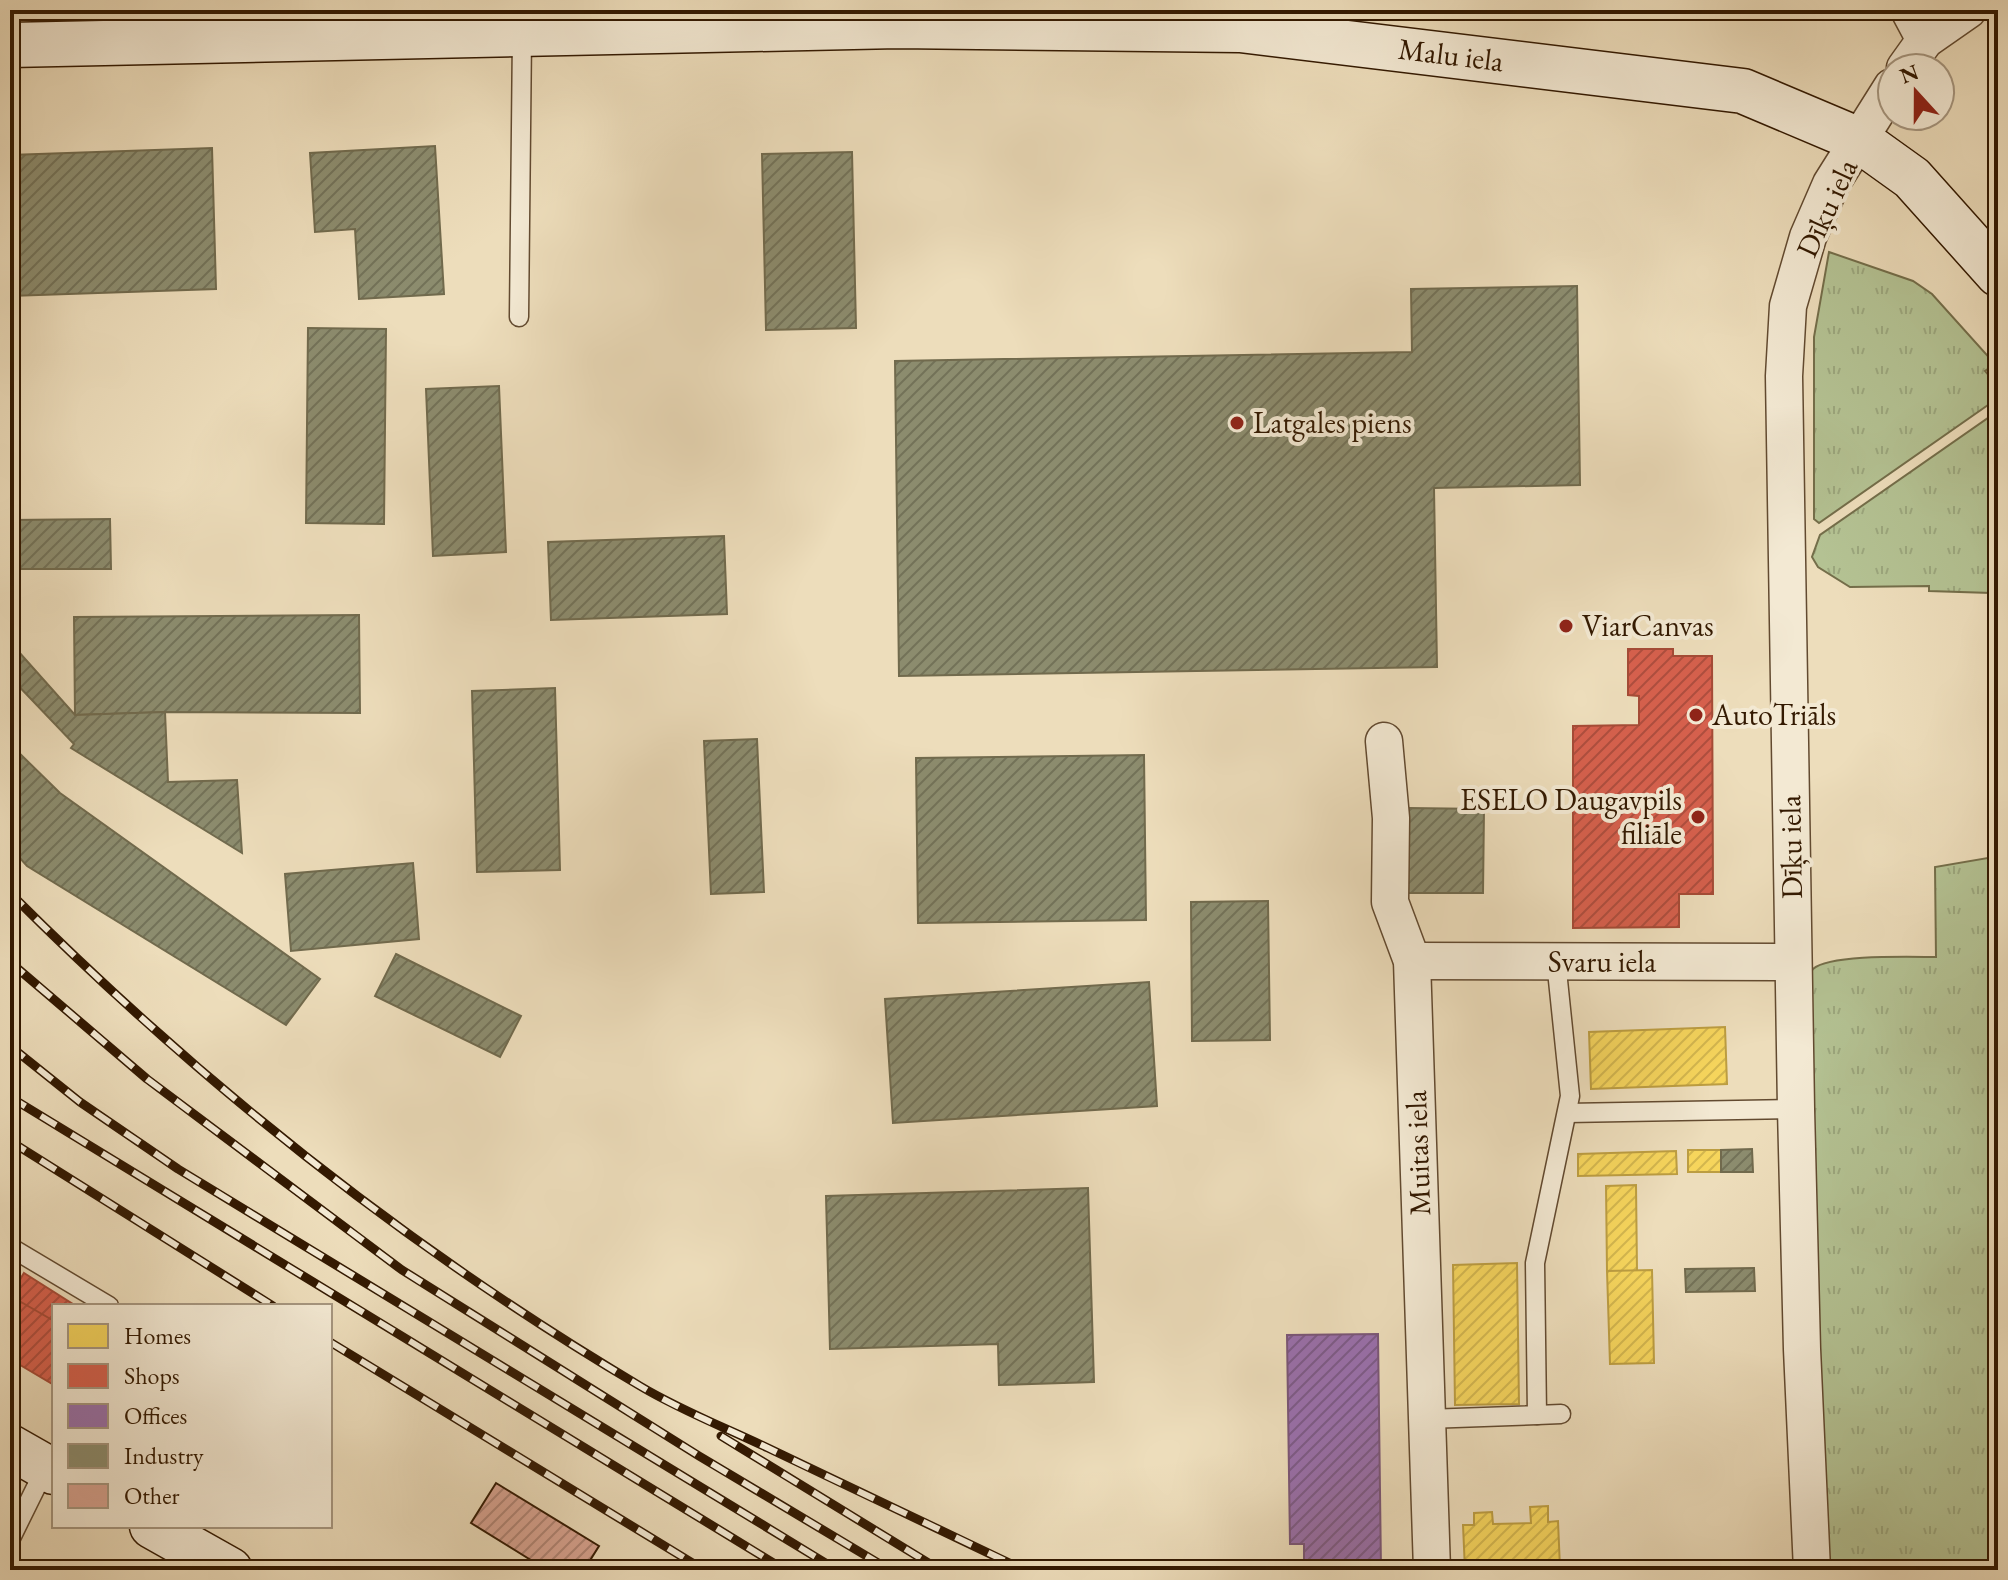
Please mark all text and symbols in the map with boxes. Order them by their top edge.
street label: Malu iela [1396,29,1506,80]
north arrow [1876,52,1956,132]
text: N [1896,57,1923,91]
street label: Dīķu iela [1787,152,1866,263]
place label: Latgales piens [1253,403,1412,442]
marker: Latgales piens [1228,414,1246,432]
place label: ViarCanvas [1582,606,1714,645]
marker: ViarCanvas [1557,617,1575,635]
place label: AutoTriāls [1711,695,1836,734]
marker: AutoTriāls [1687,706,1705,724]
place label: ESELO Daugavpils filiāle [1460,780,1682,853]
street label: Dīķu iela [1770,795,1811,899]
marker: ESELO Daugavpils filiāle [1689,808,1707,826]
street label: Svaru iela [1548,942,1656,981]
street label: Muitas iela [1396,1090,1439,1216]
legend [52,1304,332,1528]
text: Homes [124,1320,191,1351]
text: Shops [124,1360,180,1391]
text: Offices [124,1400,187,1431]
text: Industry [124,1440,204,1471]
text: Other [124,1480,180,1511]

